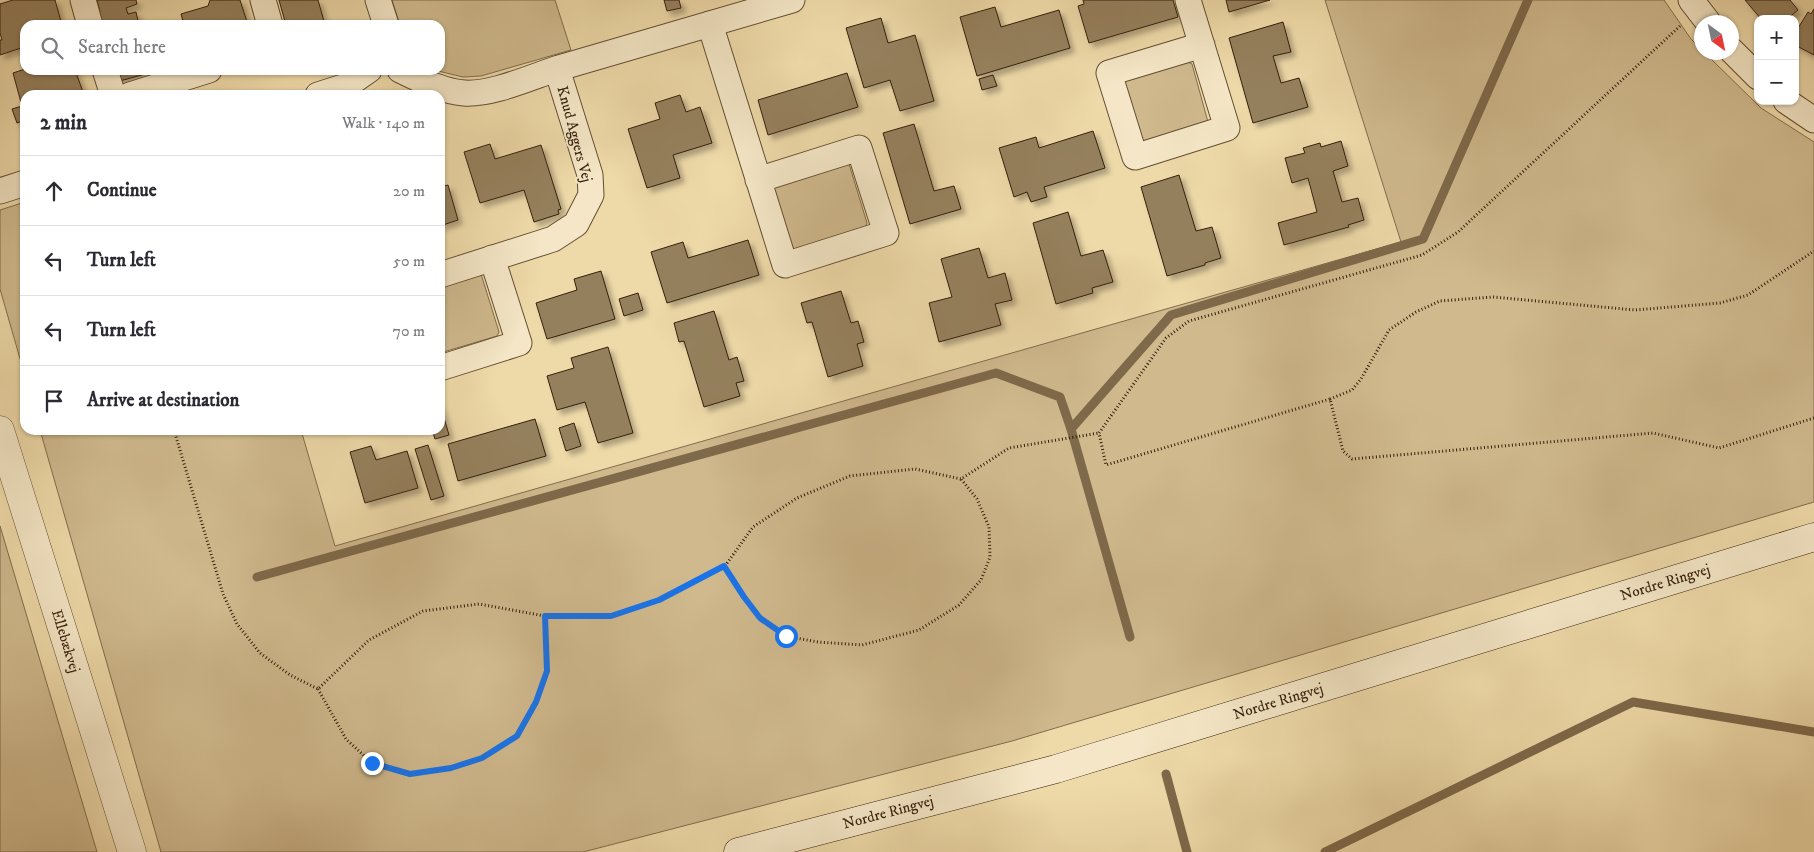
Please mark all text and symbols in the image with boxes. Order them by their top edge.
north arrow [1694,15,1739,60]
map controls [1754,15,1799,105]
button: + [1754,15,1799,60]
search box [20,20,445,75]
icon: search [38,34,66,62]
text: Search here [78,36,166,59]
button: − [1754,60,1799,105]
street label: Knud Aggers Vej [553,84,596,184]
text: 2 min [40,110,87,136]
text: Walk · 140 m [342,113,425,133]
icon: ahead [40,177,68,205]
text: Continue [87,179,157,202]
text: 20 m [393,181,425,201]
icon: left [40,247,68,275]
text: Turn left [87,249,156,272]
text: 50 m [393,251,425,271]
icon: left [40,317,68,345]
text: Turn left [87,319,156,342]
text: 70 m [393,321,425,341]
icon: arrive [40,387,68,415]
text: Arrive at destination [87,389,239,412]
street label: Nordre Ringvej [1618,560,1712,605]
street label: Ellebækvej [47,607,84,675]
route start [775,625,798,648]
street label: Nordre Ringvej [1231,679,1325,724]
route end [361,752,384,775]
street label: Nordre Ringvej [841,791,936,834]

